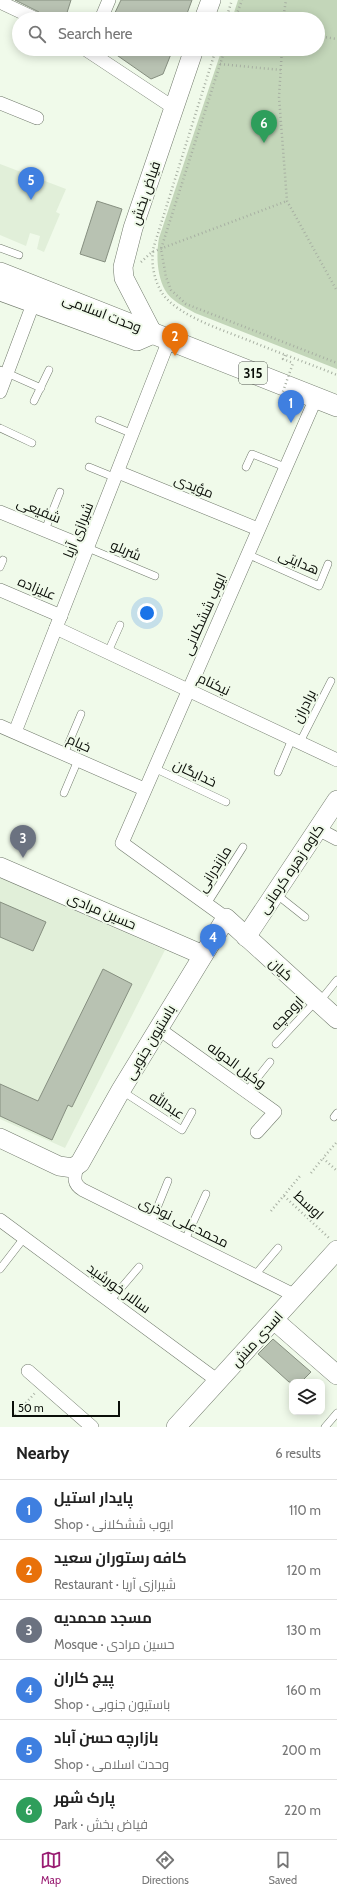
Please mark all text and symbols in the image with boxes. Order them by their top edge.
search box [12,12,325,56]
icon: search [26,23,48,45]
text: Search here [58,25,133,43]
pin: 6 [251,110,277,143]
street label: فیاض بخش [126,159,164,227]
pin: 5 [18,167,44,200]
street label: وحدت اسلامی [60,290,144,336]
pin: 2 [162,323,188,356]
road number: 315 [239,362,267,384]
pin: 1 [278,390,304,423]
street label: مؤیدی [172,470,216,502]
street label: شفیعی [14,493,64,527]
street label: شیرازی آریا [59,500,97,560]
street label: شربلو [108,536,144,564]
street label: هدایتی [276,545,322,579]
street label: ایوب ششکلانی [178,570,230,658]
street label: علیزاده [15,572,59,604]
your location [137,603,157,623]
street label: نیکنام [194,669,233,700]
street label: برادران [288,686,320,726]
street label: خیام [64,730,94,757]
street label: خدایگان [170,755,220,791]
street label: کاوه زهره کرمانی [254,821,328,917]
pin: 3 [10,825,36,858]
street label: مازندرانی [193,842,235,896]
street label: حسین مرادی [65,888,139,934]
pin: 4 [200,924,226,957]
street label: کیان [265,954,297,984]
street label: ارومچه [267,992,308,1035]
street label: باستیون جنوبی [121,1001,179,1083]
street label: وکیل الدوله [204,1038,270,1092]
street label: عبدالله [146,1087,188,1123]
street label: اوسط [290,1187,328,1223]
street label: محمدعلی نوذری [136,1193,232,1251]
street label: سالار خورشید [84,1259,154,1317]
street label: اسدی منش [227,1307,287,1371]
map controls [289,1379,325,1415]
button: layers [289,1379,325,1415]
scale bar [12,1399,120,1418]
text: 50 m [18,1401,44,1415]
text: Nearby [16,1443,69,1463]
text: 6 results [275,1445,321,1461]
text: پایدار استیل [54,1489,133,1507]
text: 1 [27,1502,31,1518]
text: 110 m [289,1502,321,1518]
text: Shop · ایوب ششکلانی [54,1516,174,1532]
text: کافه رستوران سعید [54,1549,187,1567]
text: 2 [26,1562,32,1578]
text: 120 m [287,1562,321,1578]
text: Restaurant · شیرازی آریا [54,1576,176,1592]
text: مسجد محمدیه [54,1609,152,1627]
text: 3 [25,1622,33,1638]
text: 130 m [286,1622,321,1638]
text: Mosque · حسین مرادی [54,1636,175,1652]
text: پیچ کاران [54,1669,114,1687]
text: 4 [25,1682,33,1698]
text: 160 m [286,1682,321,1698]
text: Shop · باستیون جنوبی [54,1696,170,1712]
text: بازارچه حسن آباد [54,1729,158,1747]
text: 5 [26,1742,32,1758]
text: 200 m [282,1742,321,1758]
text: Shop · وحدت اسلامی [54,1756,169,1772]
text: پارک شهر [54,1789,115,1807]
text: 6 [25,1802,33,1818]
text: 220 m [284,1802,321,1818]
text: Park · فیاض بخش [54,1816,148,1832]
tab: Map [40,1849,62,1887]
tab: Directions [142,1849,189,1887]
tab: Saved [269,1849,297,1887]

